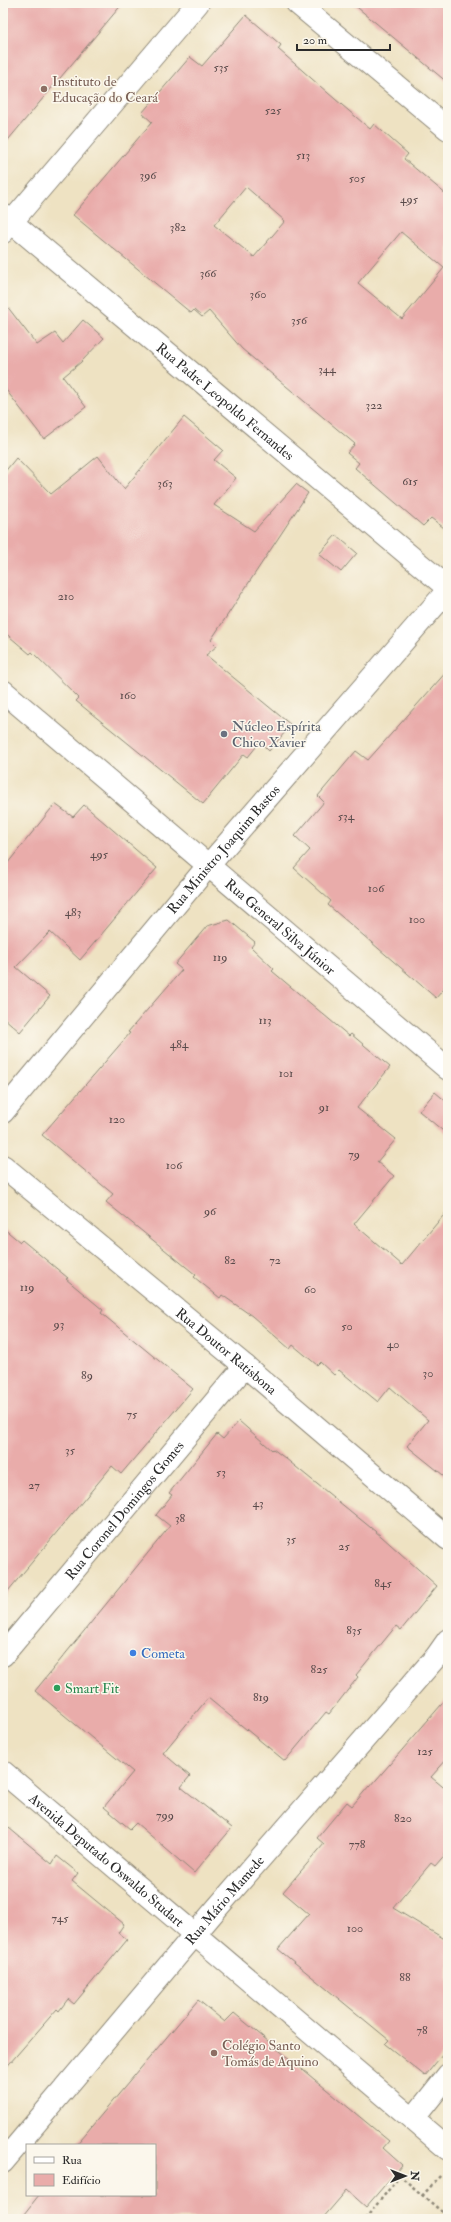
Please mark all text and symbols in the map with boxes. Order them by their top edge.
scale bar [297,26,390,52]
text: 20 m [303,33,328,48]
house number: 535 [213,60,229,75]
place label: Instituto de Educação do Ceará [52,73,158,106]
marker: Instituto de Educação do Ceará [39,84,49,94]
house number: 525 [265,103,282,118]
house number: 513 [296,148,310,163]
house number: 396 [140,168,157,183]
house number: 505 [349,171,366,186]
house number: 495 [400,192,419,207]
house number: 382 [170,220,186,235]
house number: 366 [200,266,217,281]
house number: 360 [250,287,266,302]
house number: 356 [291,313,308,328]
street label: Rua Padre Leopoldo Fernandes [153,339,298,464]
house number: 344 [318,362,336,377]
house number: 322 [366,398,382,413]
house number: 615 [402,474,418,489]
house number: 363 [157,476,173,491]
house number: 210 [58,589,74,604]
house number: 160 [120,688,136,703]
place label: Núcleo Espírita Chico Xavier [232,718,321,751]
marker: Núcleo Espírita Chico Xavier [219,729,229,739]
street label: Rua Ministro Joaquim Bastos [163,781,283,917]
house number: 534 [338,809,355,824]
house number: 495 [90,847,109,862]
street label: Rua General Silva Júnior [222,875,340,979]
house number: 106 [368,881,385,896]
house number: 483 [65,905,81,920]
house number: 100 [409,912,425,927]
house number: 119 [213,950,227,965]
house number: 113 [258,1013,272,1028]
house number: 484 [170,1037,189,1052]
house number: 101 [279,1066,293,1081]
house number: 91 [318,1100,329,1115]
house number: 120 [109,1112,125,1127]
house number: 79 [348,1147,360,1162]
house number: 106 [166,1158,183,1173]
house number: 96 [203,1204,217,1219]
house number: 82 [224,1253,236,1268]
house number: 72 [269,1253,281,1268]
house number: 119 [20,1280,34,1295]
house number: 60 [304,1282,316,1297]
street label: Rua Doutor Ratisbona [173,1304,280,1398]
house number: 93 [53,1317,64,1332]
house number: 50 [341,1319,353,1334]
house number: 40 [387,1337,399,1352]
house number: 30 [423,1366,433,1381]
house number: 89 [81,1368,93,1383]
house number: 75 [127,1407,138,1422]
street label: Rua Coronel Domingos Gomes [61,1437,187,1583]
house number: 35 [65,1443,76,1458]
house number: 53 [216,1465,226,1480]
house number: 27 [28,1478,40,1493]
house number: 43 [252,1496,264,1511]
house number: 38 [175,1511,185,1526]
house number: 35 [286,1532,297,1547]
house number: 25 [338,1539,350,1554]
house number: 845 [374,1576,392,1591]
house number: 835 [346,1623,362,1638]
place label: Cometa [141,1645,185,1662]
marker: Cometa [128,1648,138,1658]
house number: 825 [311,1662,328,1677]
place label: Smart Fit [65,1680,119,1697]
marker: Smart Fit [52,1683,62,1693]
house number: 819 [253,1690,269,1705]
house number: 125 [417,1744,434,1759]
street label: Avenida Deputado Oswaldo Studart [25,1789,188,1931]
house number: 799 [156,1808,174,1823]
house number: 820 [394,1811,412,1826]
house number: 778 [349,1837,366,1852]
street label: Rua Mário Mamede [181,1852,268,1948]
house number: 745 [52,1911,69,1926]
house number: 100 [347,1921,363,1936]
house number: 88 [399,1970,411,1985]
house number: 78 [416,2023,428,2038]
place label: Colégio Santo Tomás de Aquino [222,2037,319,2070]
marker: Colégio Santo Tomás de Aquino [209,2048,219,2058]
legend [26,2144,156,2196]
text: Rua [62,2153,83,2168]
north arrow [385,2156,425,2196]
text: N [408,2170,421,2182]
text: Edifício [62,2173,101,2188]

